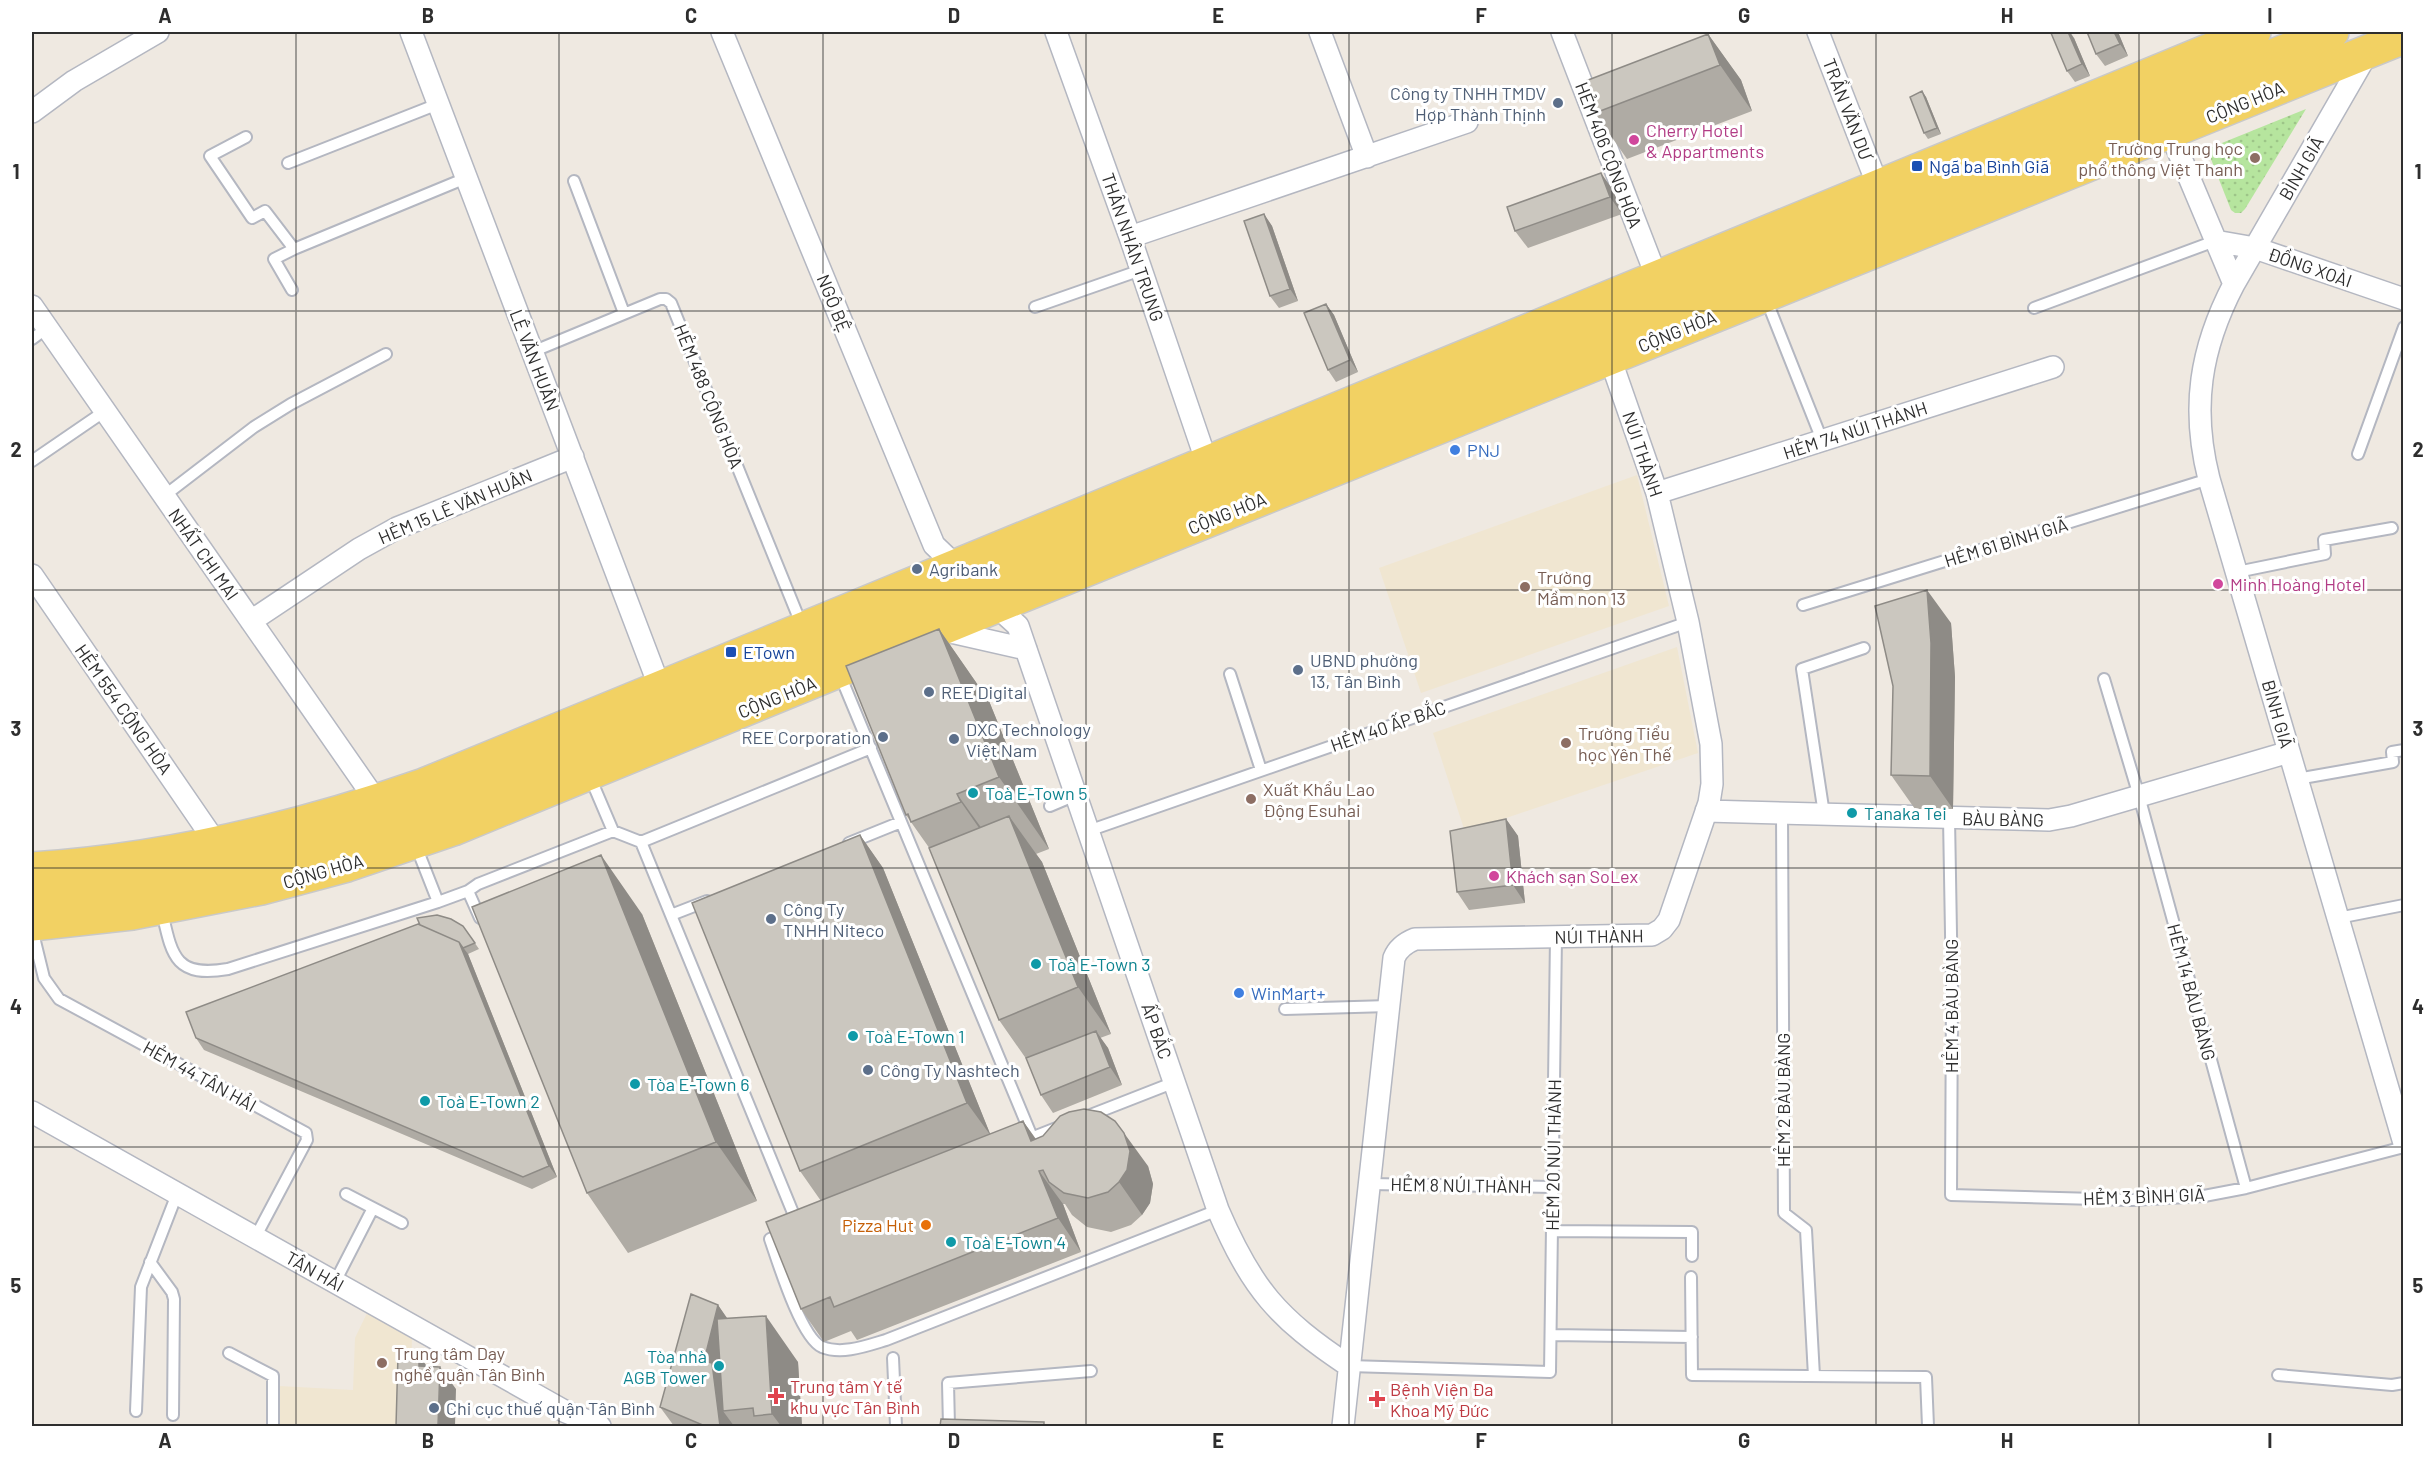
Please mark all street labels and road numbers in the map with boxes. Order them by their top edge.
street label: TRẦN VĂN DƯ [1819,55,1878,164]
street label: CỘNG HÒA [2202,76,2288,128]
street label: HẺM 406 CỘNG HÒA [1571,79,1647,231]
street label: BÌNH GIÃ [2274,132,2328,204]
street label: THÂN NHÂN TRUNG [1097,170,1169,324]
street label: ĐỒNG XOÀI [2265,242,2355,292]
street label: NGÔ BỆ [813,271,855,335]
street label: CỘNG HÒA [1634,305,1720,357]
street label: LÊ VĂN HUÂN [506,306,564,414]
street label: HẺM 488 CỘNG HÒA [670,320,748,472]
street label: HẺM 74 NÚI THÀNH [1780,396,1930,464]
street label: NÚI THÀNH [1618,408,1668,500]
street label: HẺM 15 LÊ VĂN HUÂN [375,464,535,548]
street label: CỘNG HÒA [1184,487,1270,539]
street label: NHẤT CHI MAI [164,504,244,604]
street label: HẺM 61 BÌNH GIÃ [1942,513,2071,571]
street label: HẺM 554 CỘNG HÒA [71,640,177,778]
street label: CỘNG HÒA [734,671,820,723]
street label: BÌNH GIÃ [2258,677,2298,751]
street label: HẺM 40 ẤP BẮC [1327,695,1449,756]
street label: BÀU BÀNG [1962,807,2044,831]
street label: CỘNG HÒA [280,849,366,893]
street label: HẺM 14 BÀU BÀNG [2163,921,2221,1063]
street label: NÚI THÀNH [1554,924,1644,948]
street label: HẺM 4 BÀU BÀNG [1940,939,1962,1073]
street label: ẤP BẮC [1137,1000,1178,1062]
street label: HẺM 2 BÀU BÀNG [1772,1033,1794,1167]
street label: HẺM 44 TÂN HẢI [140,1036,260,1116]
street label: HẺM 20 NÚI THÀNH [1541,1079,1565,1231]
street label: HẺM 8 NÚI THÀNH [1390,1173,1532,1197]
street label: HẺM 3 BÌNH GIÃ [2083,1183,2205,1209]
street label: TÂN HẢI [282,1246,348,1296]

